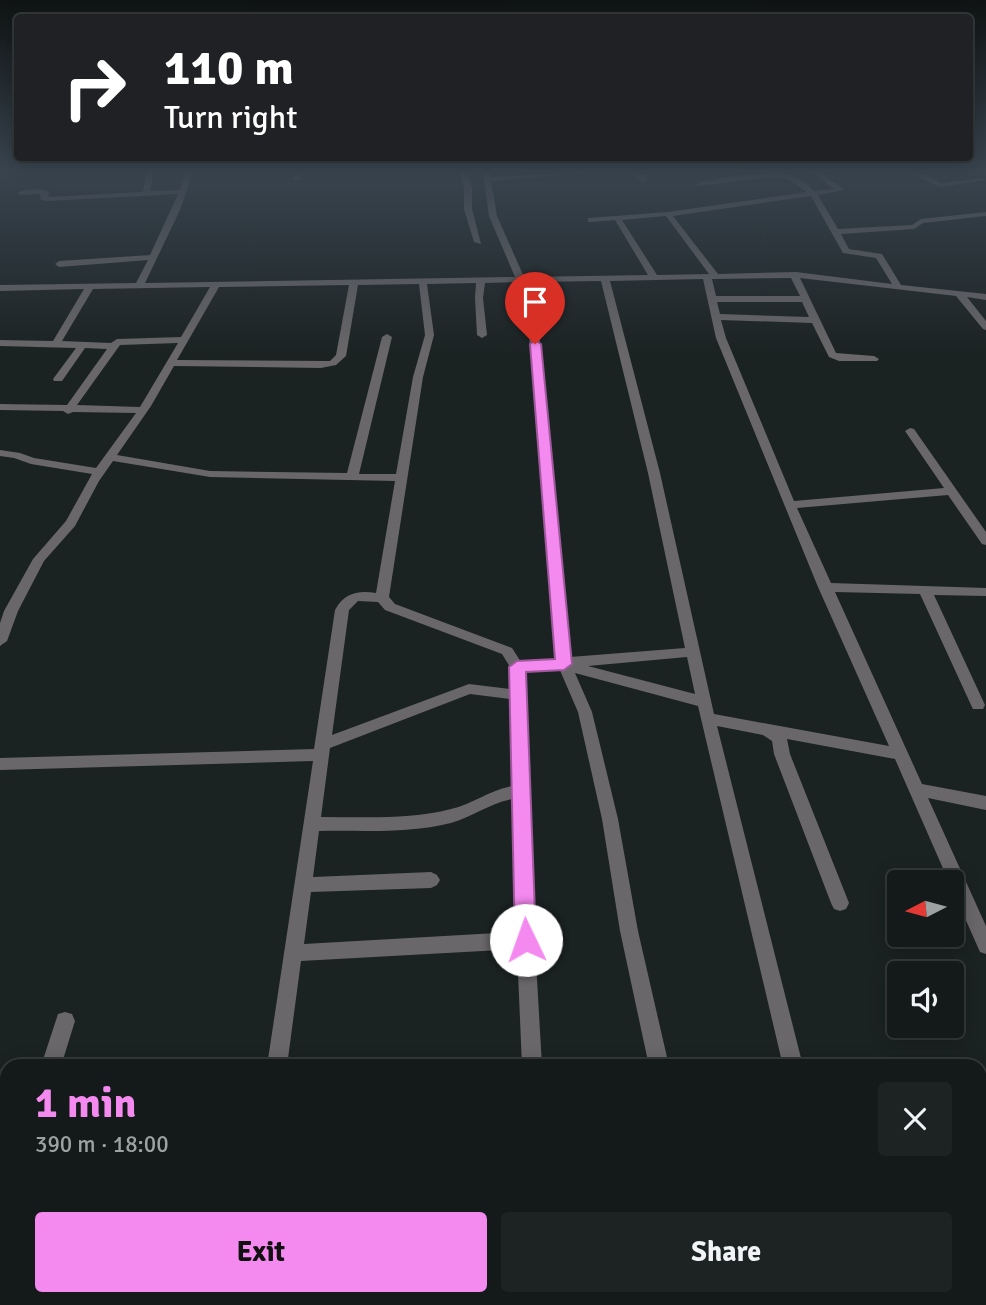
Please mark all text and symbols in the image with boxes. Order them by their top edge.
text: 110 m [164,38,294,98]
icon: right [49,42,140,133]
text: Turn right [164,98,297,137]
pin [505,272,565,344]
icon: arrive [516,283,554,321]
north arrow [887,870,964,947]
map controls [887,870,964,1038]
position arrow [489,903,563,977]
button: sound [887,961,964,1038]
text: 1 min [35,1078,136,1129]
button: close [878,1082,952,1156]
text: 390 m · 18:00 [35,1130,169,1159]
button: Exit [35,1212,487,1292]
button: Share [501,1212,952,1292]

